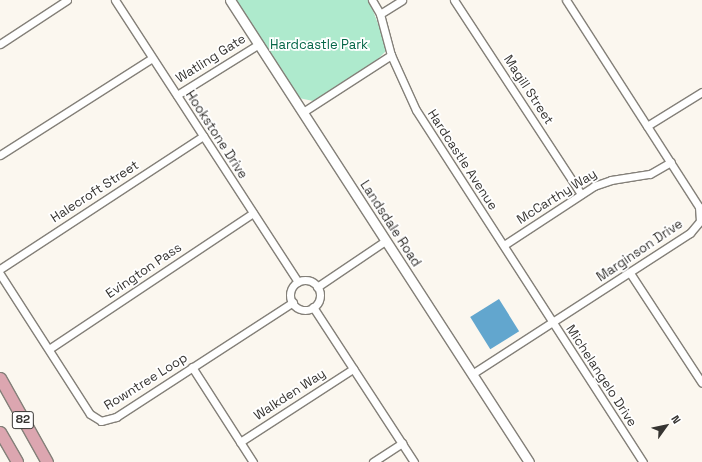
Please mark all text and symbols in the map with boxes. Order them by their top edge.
street label: Watling Gate [173,31,249,87]
park label: Hardcastle Park [270,37,368,53]
street label: Magill Street [500,52,556,128]
street label: Hookstone Drive [182,88,250,182]
street label: Hardcastle Avenue [424,107,500,213]
street label: Halecroft Street [48,158,142,226]
street label: McCarthy Way [514,166,600,228]
street label: Landsdale Road [356,178,424,270]
street label: Marginson Drive [594,217,686,285]
street label: Evington Pass [103,240,185,302]
street label: Michelangelo Drive [562,322,640,430]
street label: Rowntree Loop [102,350,190,414]
street label: Walkden Way [251,366,329,424]
north arrow [646,406,686,446]
road number: 82 [11,410,35,430]
text: N [668,413,684,426]

